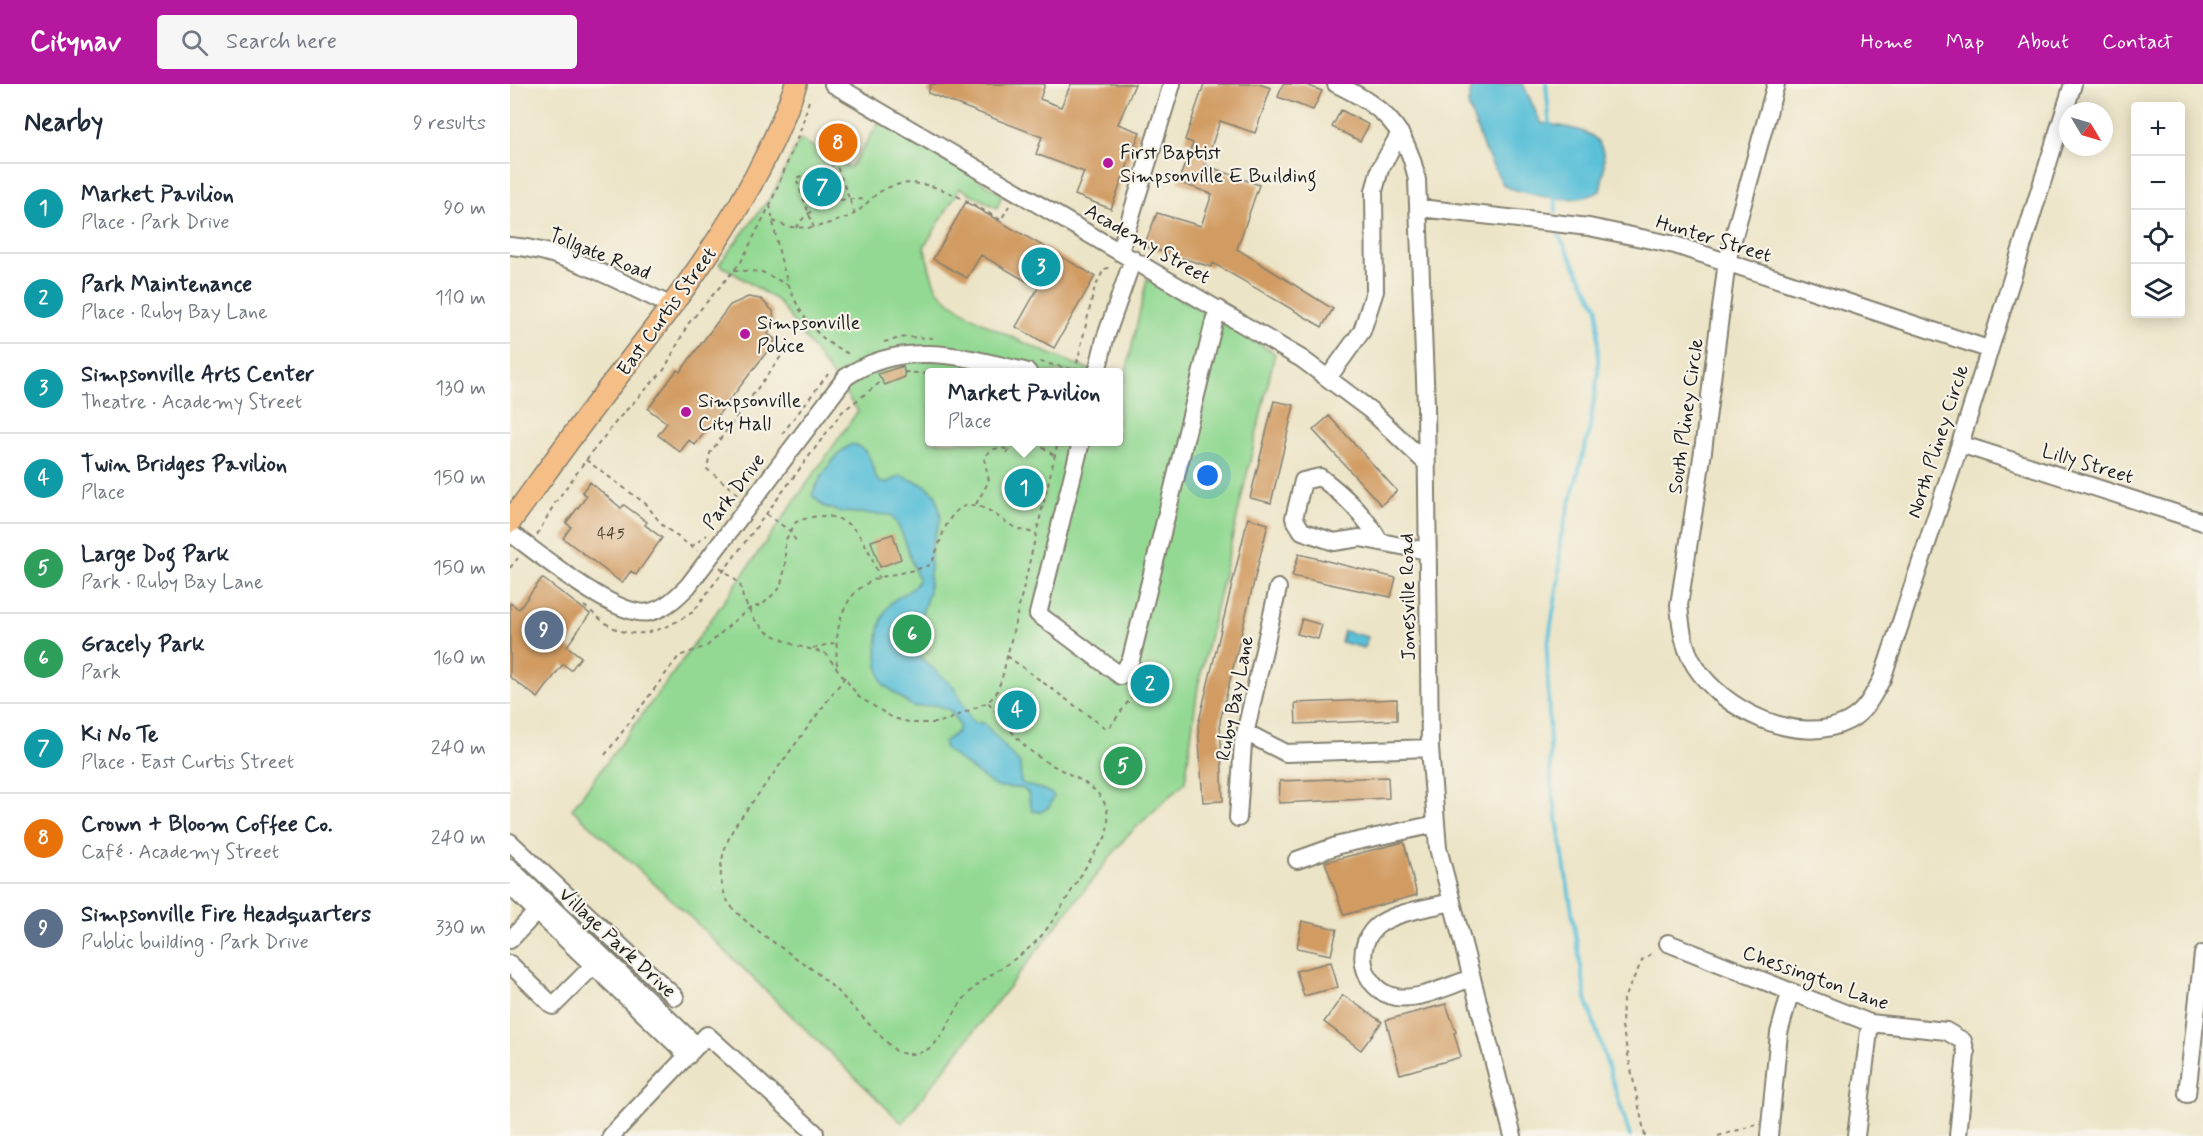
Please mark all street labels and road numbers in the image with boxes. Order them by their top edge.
street label: Academy Street [1080,197,1215,291]
street label: Hunter Street [1652,209,1775,270]
street label: Tollgate Road [544,222,654,287]
street label: East Curtis Street [611,242,723,382]
street label: South Pliney Circle [1662,337,1711,496]
street label: North Pliney Circle [1901,361,1976,522]
street label: Lilly Street [2039,438,2137,491]
street label: Park Drive [697,448,772,536]
street label: Jonesville Road [1394,533,1423,661]
street label: Ruby Bay Lane [1210,633,1261,763]
street label: Village Park Drive [552,882,682,1005]
street label: Chessington Lane [1738,939,1892,1018]

